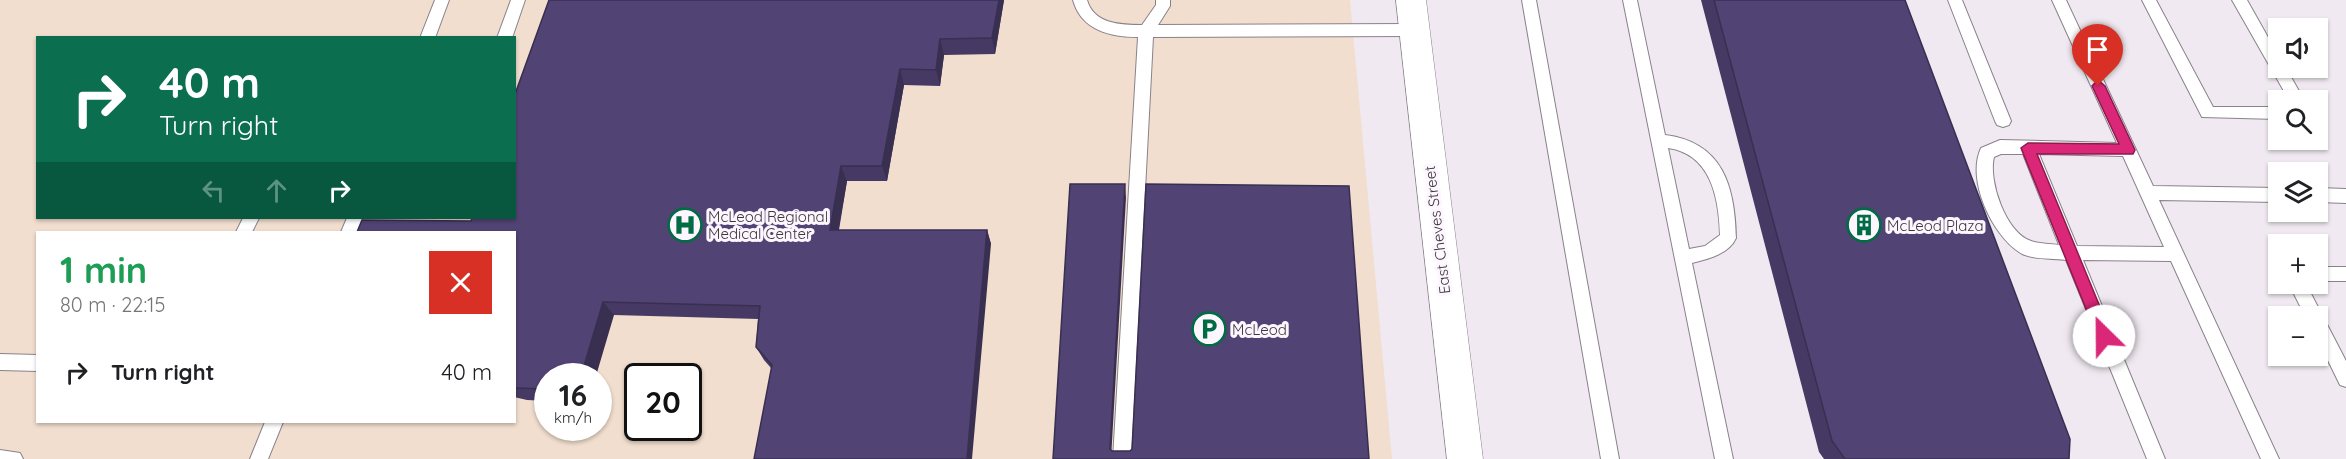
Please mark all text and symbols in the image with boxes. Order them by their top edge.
map controls [2268,18,2328,366]
button: sound [2268,18,2328,78]
pin [2072,24,2123,86]
icon: arrive [2081,33,2114,66]
text: 40 m [159,56,260,109]
icon: right [60,60,138,138]
button: search [2268,90,2328,150]
text: Turn right [159,108,278,142]
button: layers [2268,162,2328,222]
street label: East Cheves Street [1420,165,1454,295]
icon: left [197,174,230,207]
icon: ahead [260,174,293,207]
icon: right [323,174,356,207]
hospital icon: McLeod Regional Medical Center [667,207,703,243]
place label: McLeod Regional Medical Center [708,207,828,243]
building icon: McLeod Plaza [1846,207,1882,243]
place label: McLeod Plaza [1887,216,1984,235]
button: + [2268,234,2328,294]
text: 1 min [60,247,147,292]
button: close [429,251,492,314]
text: 80 m · 22:15 [60,292,165,317]
position arrow [2072,304,2136,368]
button: − [2268,306,2328,366]
parking icon: McLeod [1191,311,1227,347]
place label: McLeod [1232,320,1287,339]
icon: right [60,356,93,389]
text: Turn right [111,358,215,386]
text: 40 m [441,358,492,386]
speed limit sign: 20 [624,363,702,441]
text: 16 [559,376,587,414]
text: km/h [554,408,592,427]

